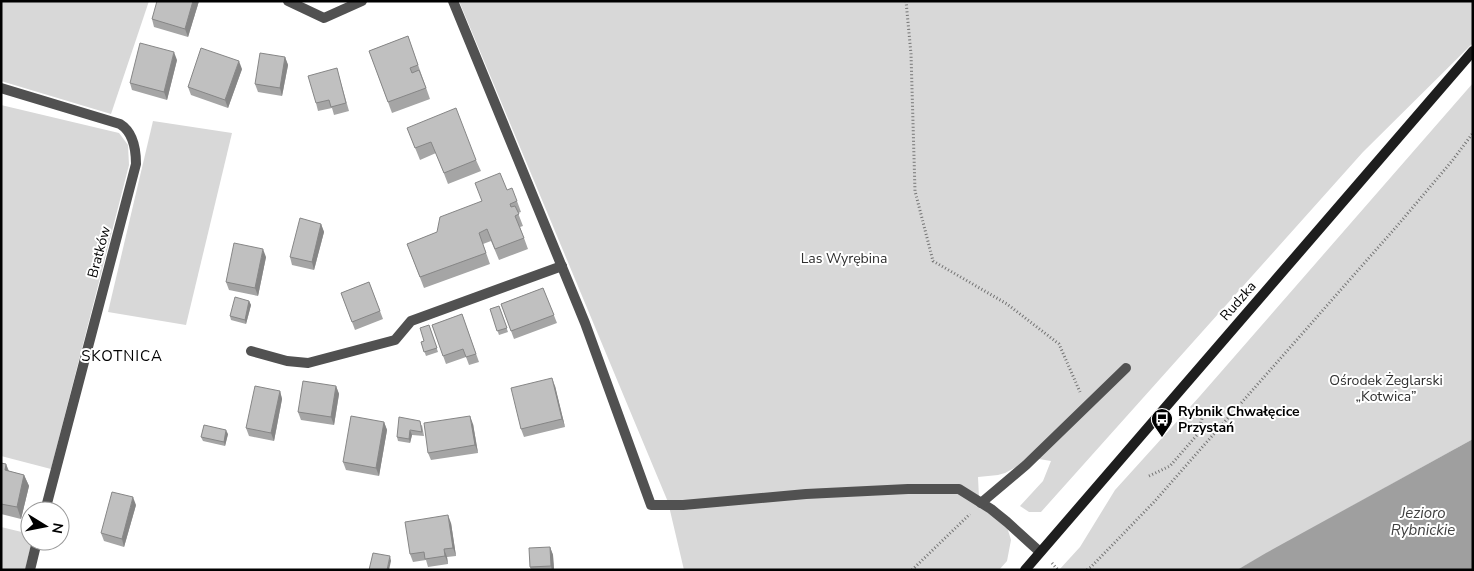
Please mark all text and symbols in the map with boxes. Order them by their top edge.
street label: Bratków [83,224,115,280]
park label: Las Wyrębina [801,249,887,268]
street label: Rudzka [1216,277,1260,325]
district label: SKOTNICA [81,346,163,366]
park label: Ośrodek Żeglarski „Kotwica” [1329,371,1443,406]
place label: Rybnik Chwałęcice Przystań [1178,402,1300,437]
bus stop icon: Rybnik Chwałęcice Przystań [1150,407,1174,438]
north arrow [20,501,70,551]
water label: Jezioro Rybnickie [1391,503,1455,540]
text: N [47,521,68,535]

